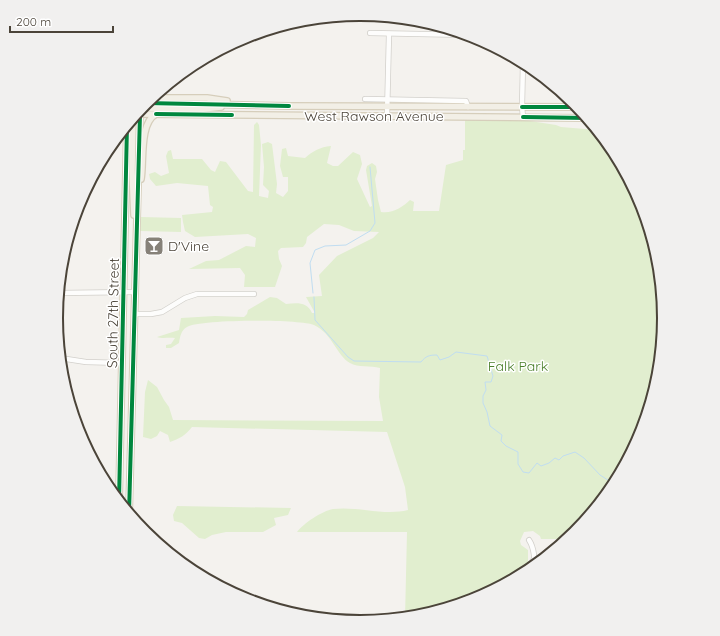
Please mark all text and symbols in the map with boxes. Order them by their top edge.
scale bar [10,8,113,34]
text: 200 m [16,14,51,29]
street label: West Rawson Avenue [304,107,444,125]
bar icon: D'Vine [143,235,165,257]
place label: D'Vine [168,237,209,255]
street label: South 27th Street [103,257,123,368]
park label: Falk Park [488,357,548,375]

